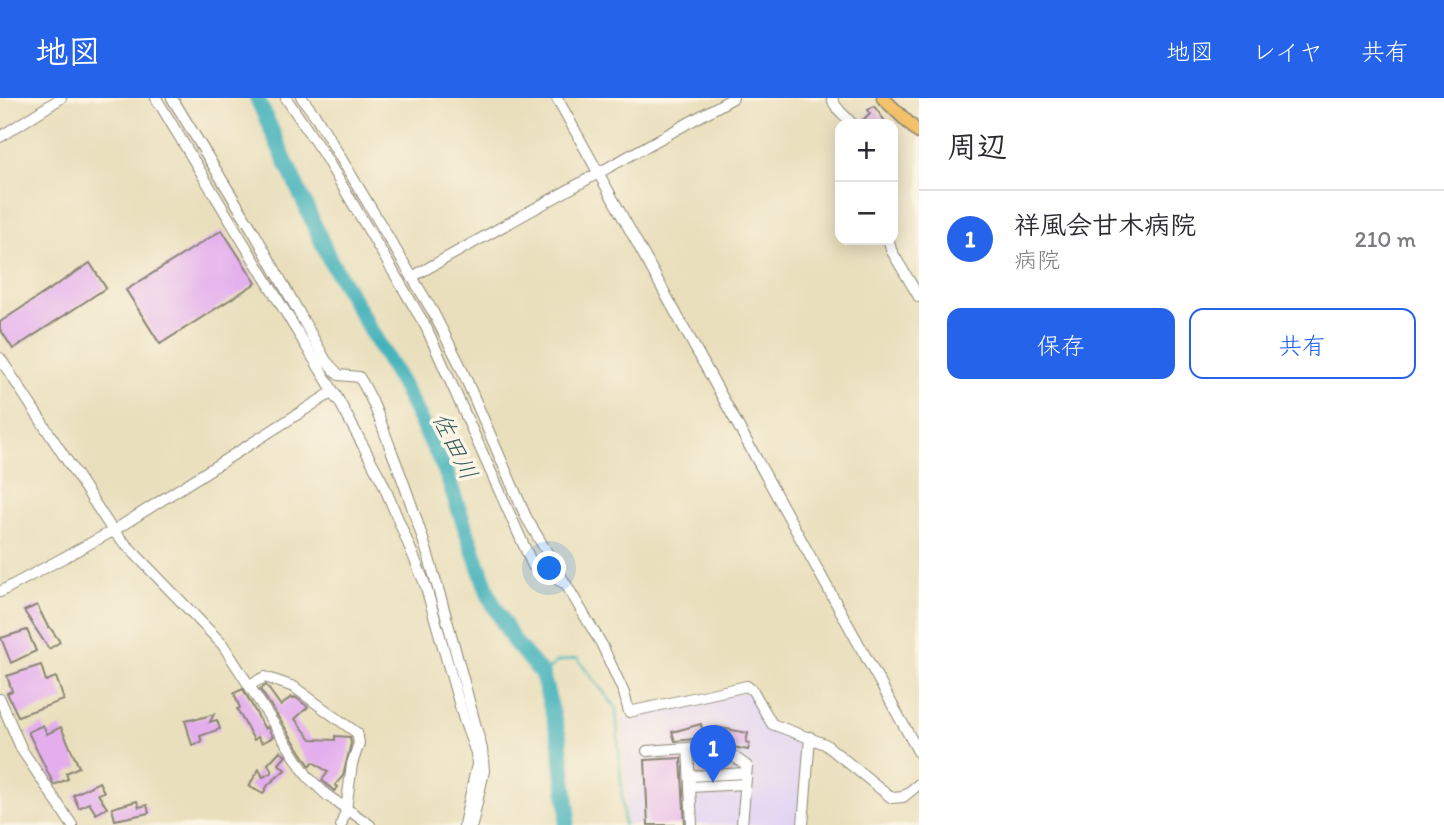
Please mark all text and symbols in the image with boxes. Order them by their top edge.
text: 地図 [35,32,101,71]
text: 地図 [1166,37,1214,66]
text: レイヤ [1252,37,1323,66]
text: 共有 [1361,37,1409,66]
map controls [835,119,898,245]
button: + [835,119,898,182]
text: 周辺 [947,128,1007,165]
button: − [835,182,898,245]
text: 祥風会甘木病院 [1014,209,1196,241]
text: 1 [965,225,975,253]
text: 210 m [1355,225,1416,253]
text: 病院 [1014,246,1060,274]
button: 保存 [947,308,1175,379]
button: 共有 [1189,308,1416,379]
water label: 佐田川 [427,407,484,484]
your location [532,551,566,585]
pin: 1 [690,725,736,783]

